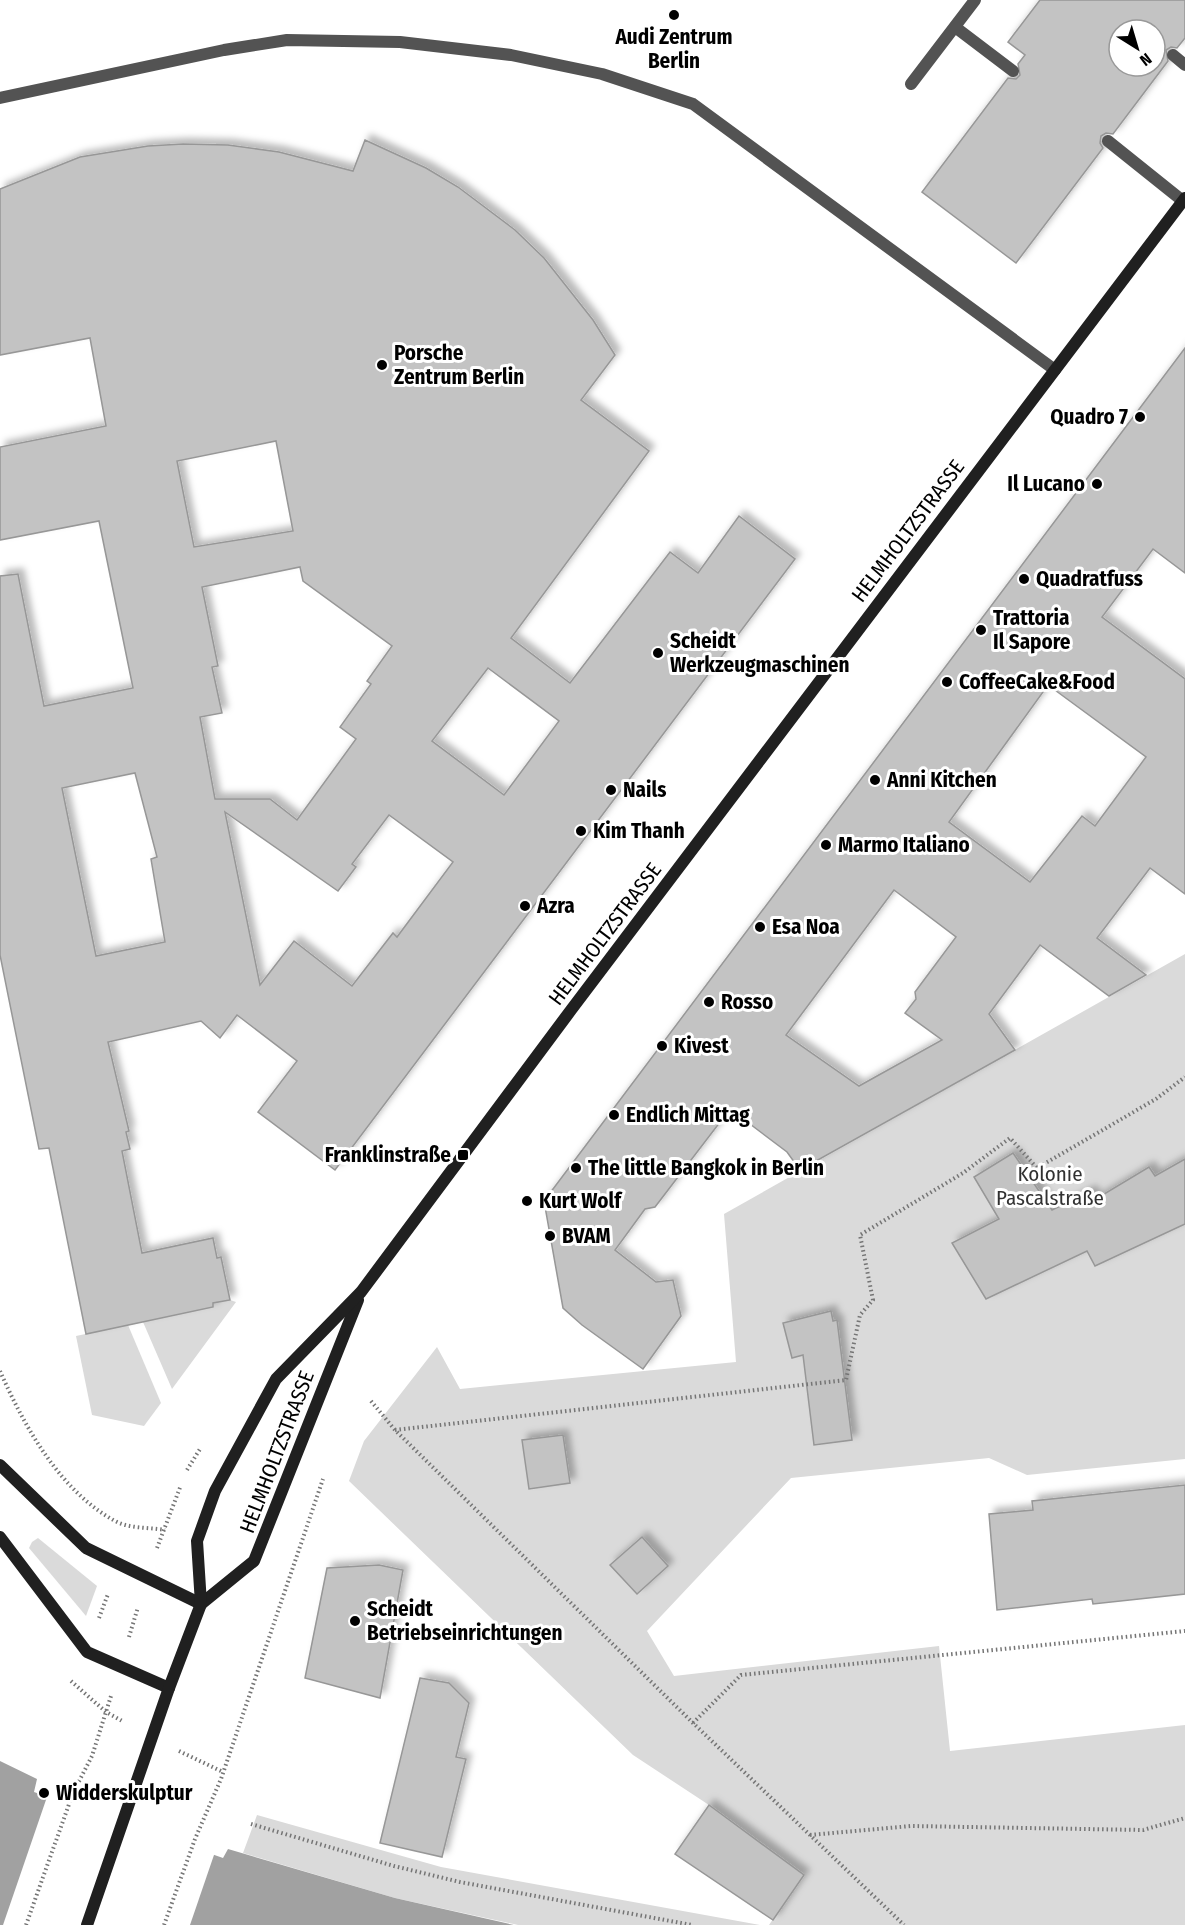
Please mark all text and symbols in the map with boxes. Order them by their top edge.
marker: Audi Zentrum Berlin [667,8,681,22]
north arrow [1107,18,1167,78]
place label: Audi Zentrum Berlin [614,24,733,74]
text: N [1136,49,1155,70]
place label: Porsche Zentrum Berlin [394,340,524,390]
marker: Porsche Zentrum Berlin [375,358,389,372]
place label: Quadro 7 [1050,404,1128,430]
marker: Quadro 7 [1133,410,1147,424]
street label: HELMHOLTZSTRASSE [846,455,970,607]
place label: Il Lucano [1007,471,1085,497]
marker: Il Lucano [1090,477,1104,491]
place label: Quadratfuss [1036,566,1143,592]
marker: Quadratfuss [1017,572,1031,586]
place label: Trattoria Il Sapore [993,605,1071,655]
marker: Trattoria Il Sapore [974,623,988,637]
place label: Scheidt Werkzeugmaschinen [670,628,849,678]
marker: Scheidt Werkzeugmaschinen [651,646,665,660]
place label: CoffeeCake&Food [959,669,1115,695]
marker: CoffeeCake&Food [940,675,954,689]
place label: Anni Kitchen [886,767,997,793]
marker: Anni Kitchen [868,773,882,787]
place label: Nails [623,777,666,803]
marker: Nails [604,783,618,797]
place label: Kim Thanh [593,818,685,844]
marker: Kim Thanh [574,824,588,838]
place label: Marmo Italiano [838,832,970,858]
marker: Marmo Italiano [819,838,833,852]
street label: HELMHOLTZSTRASSE [543,858,667,1010]
place label: Azra [536,893,575,919]
marker: Azra [518,899,532,913]
place label: Esa Noa [772,914,840,940]
marker: Esa Noa [753,920,767,934]
place label: Rosso [721,989,773,1015]
marker: Rosso [702,995,716,1009]
place label: Kivest [674,1033,729,1059]
marker: Kivest [655,1039,669,1053]
place label: Endlich Mittag [626,1102,750,1128]
marker: Endlich Mittag [607,1108,621,1122]
place label: Franklinstraße [325,1142,451,1168]
marker: Franklinstraße [456,1148,470,1162]
place label: The little Bangkok in Berlin [588,1155,824,1181]
marker: The little Bangkok in Berlin [569,1161,583,1175]
park label: Kolonie Pascalstraße [996,1161,1104,1211]
place label: Kurt Wolf [539,1188,623,1214]
marker: Kurt Wolf [520,1194,534,1208]
place label: BVAM [562,1223,611,1249]
marker: BVAM [543,1229,557,1243]
street label: HELMHOLTZSTRASSE [234,1367,320,1537]
place label: Scheidt Betriebseinrichtungen [367,1596,562,1646]
marker: Scheidt Betriebseinrichtungen [348,1614,362,1628]
place label: Widderskulptur [56,1780,193,1806]
marker: Widderskulptur [37,1786,51,1800]

